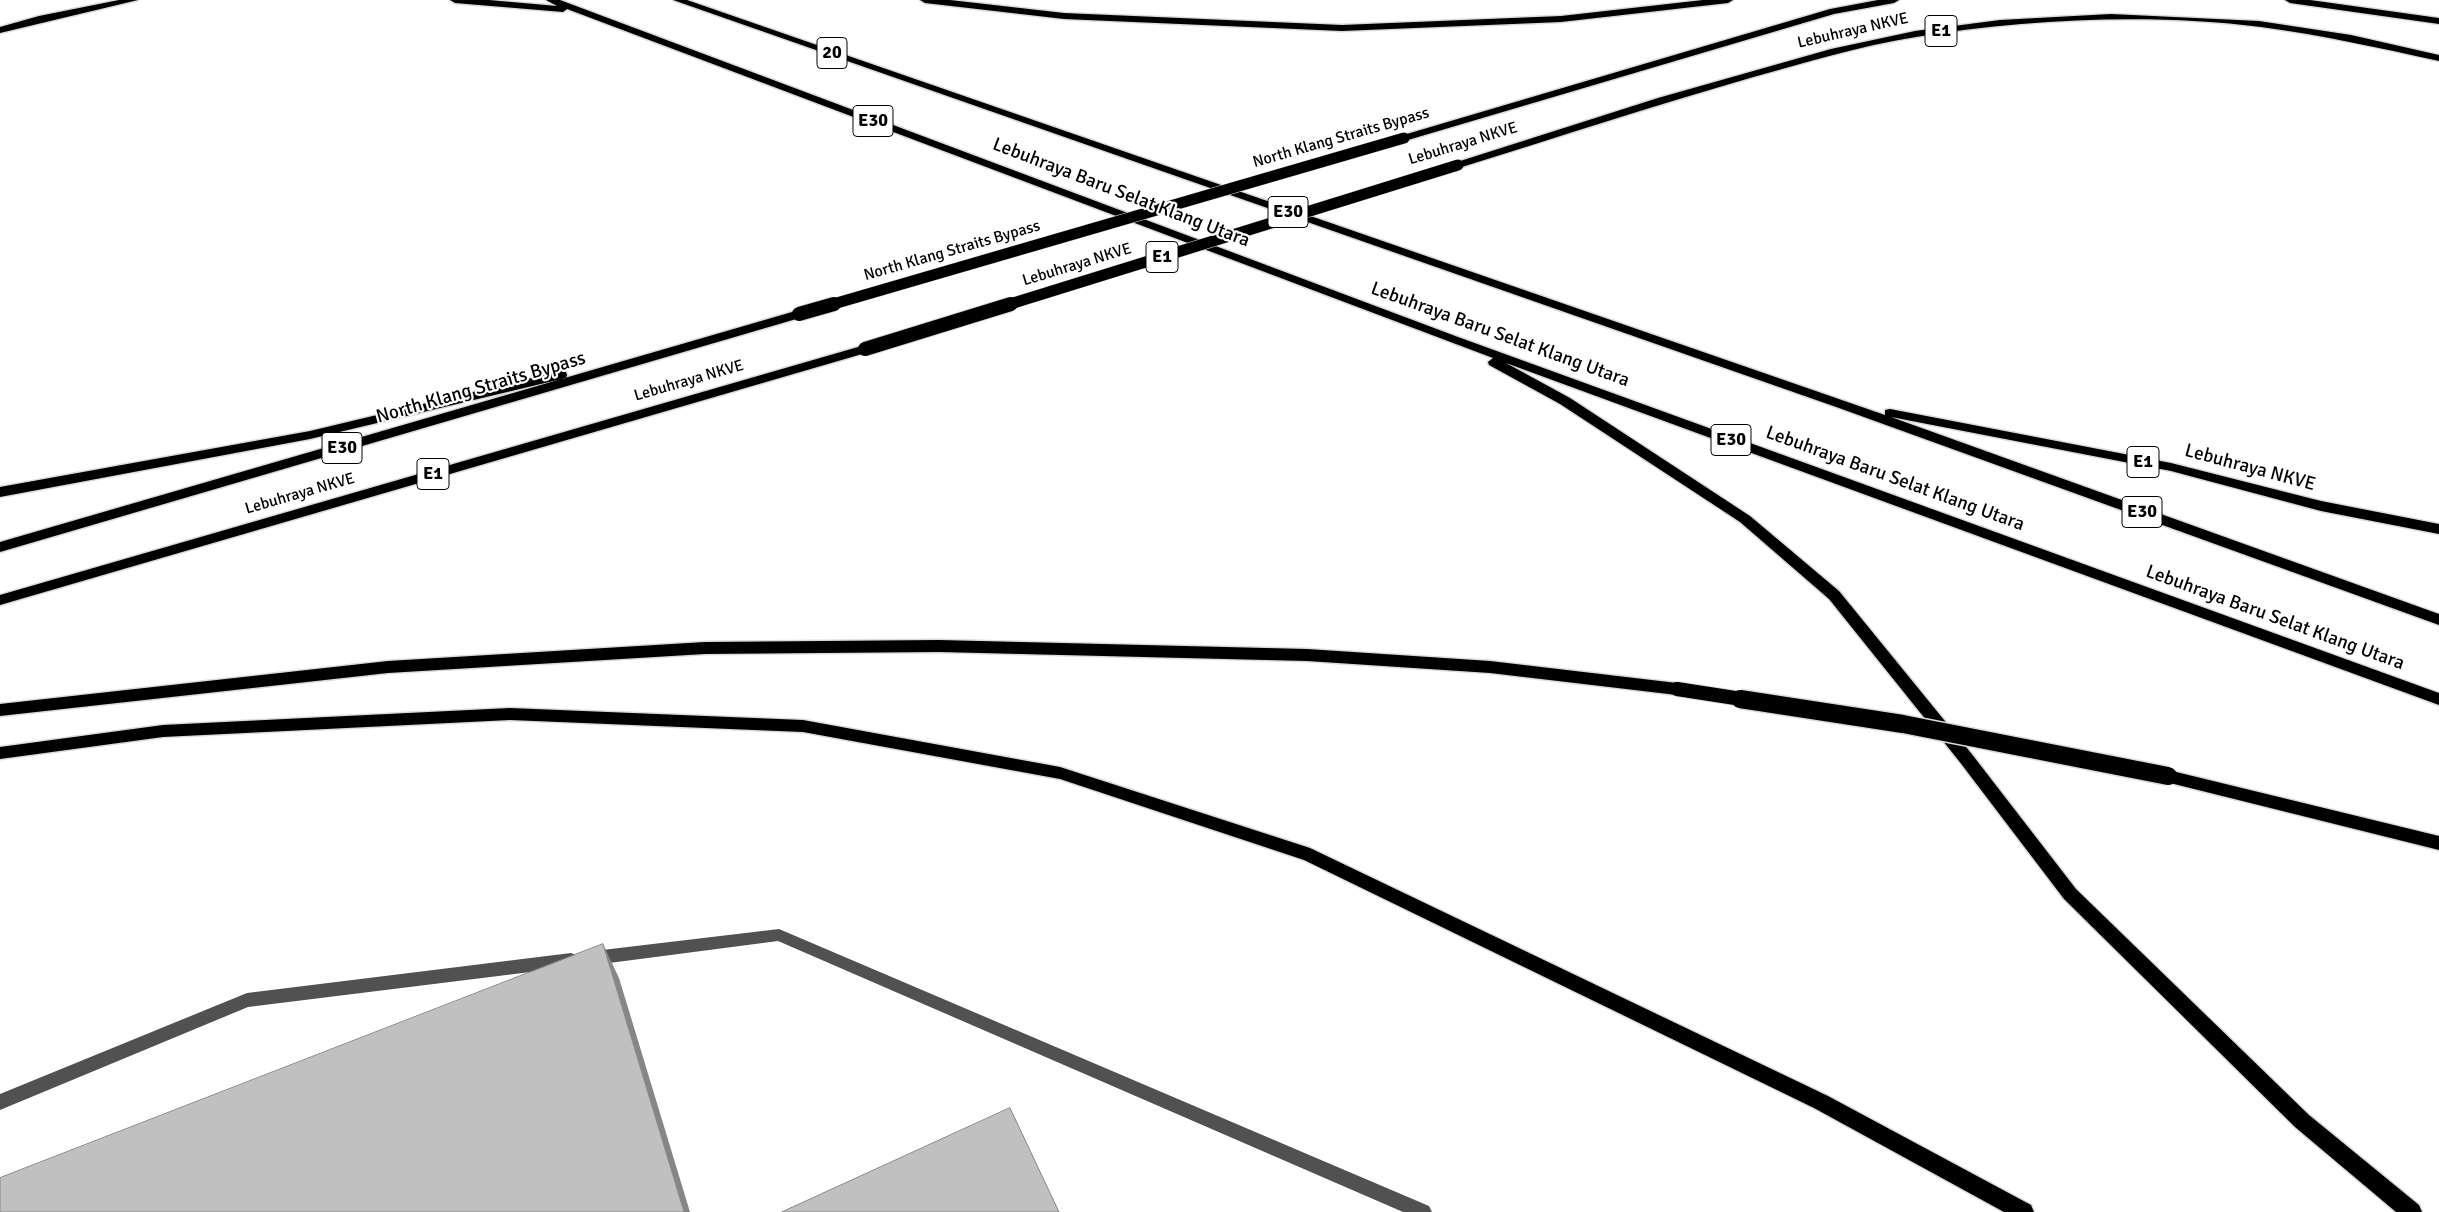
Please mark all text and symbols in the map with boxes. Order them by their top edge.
street label: Lebuhraya NKVE [1796,9,1910,53]
road number: E1 [1925,16,1957,46]
road number: 20 [817,38,847,68]
street label: North Klang Straits Bypass [1251,104,1431,172]
road number: E30 [853,105,893,136]
street label: Lebuhraya NKVE [1406,118,1520,170]
street label: Lebuhraya Baru Selat Klang Utara [989,133,1253,253]
road number: E30 [1268,196,1308,228]
street label: North Klang Straits Bypass [862,217,1042,285]
street label: Lebuhraya NKVE [1020,239,1134,291]
road number: E1 [1146,242,1178,272]
street label: Lebuhraya Baru Selat Klang Utara [1368,277,1632,393]
street label: North Klang Straits Bypass [374,347,588,429]
street label: Lebuhraya NKVE [632,356,746,406]
street label: Lebuhraya Baru Selat Klang Utara [1763,421,2027,537]
road number: E30 [1711,424,1751,456]
road number: E30 [322,432,362,463]
street label: Lebuhraya NKVE [2182,440,2318,496]
road number: E1 [2127,447,2159,478]
road number: E1 [417,458,449,489]
street label: Lebuhraya NKVE [243,469,357,519]
road number: E30 [2122,497,2162,528]
street label: Lebuhraya Baru Selat Klang Utara [2143,560,2407,676]

